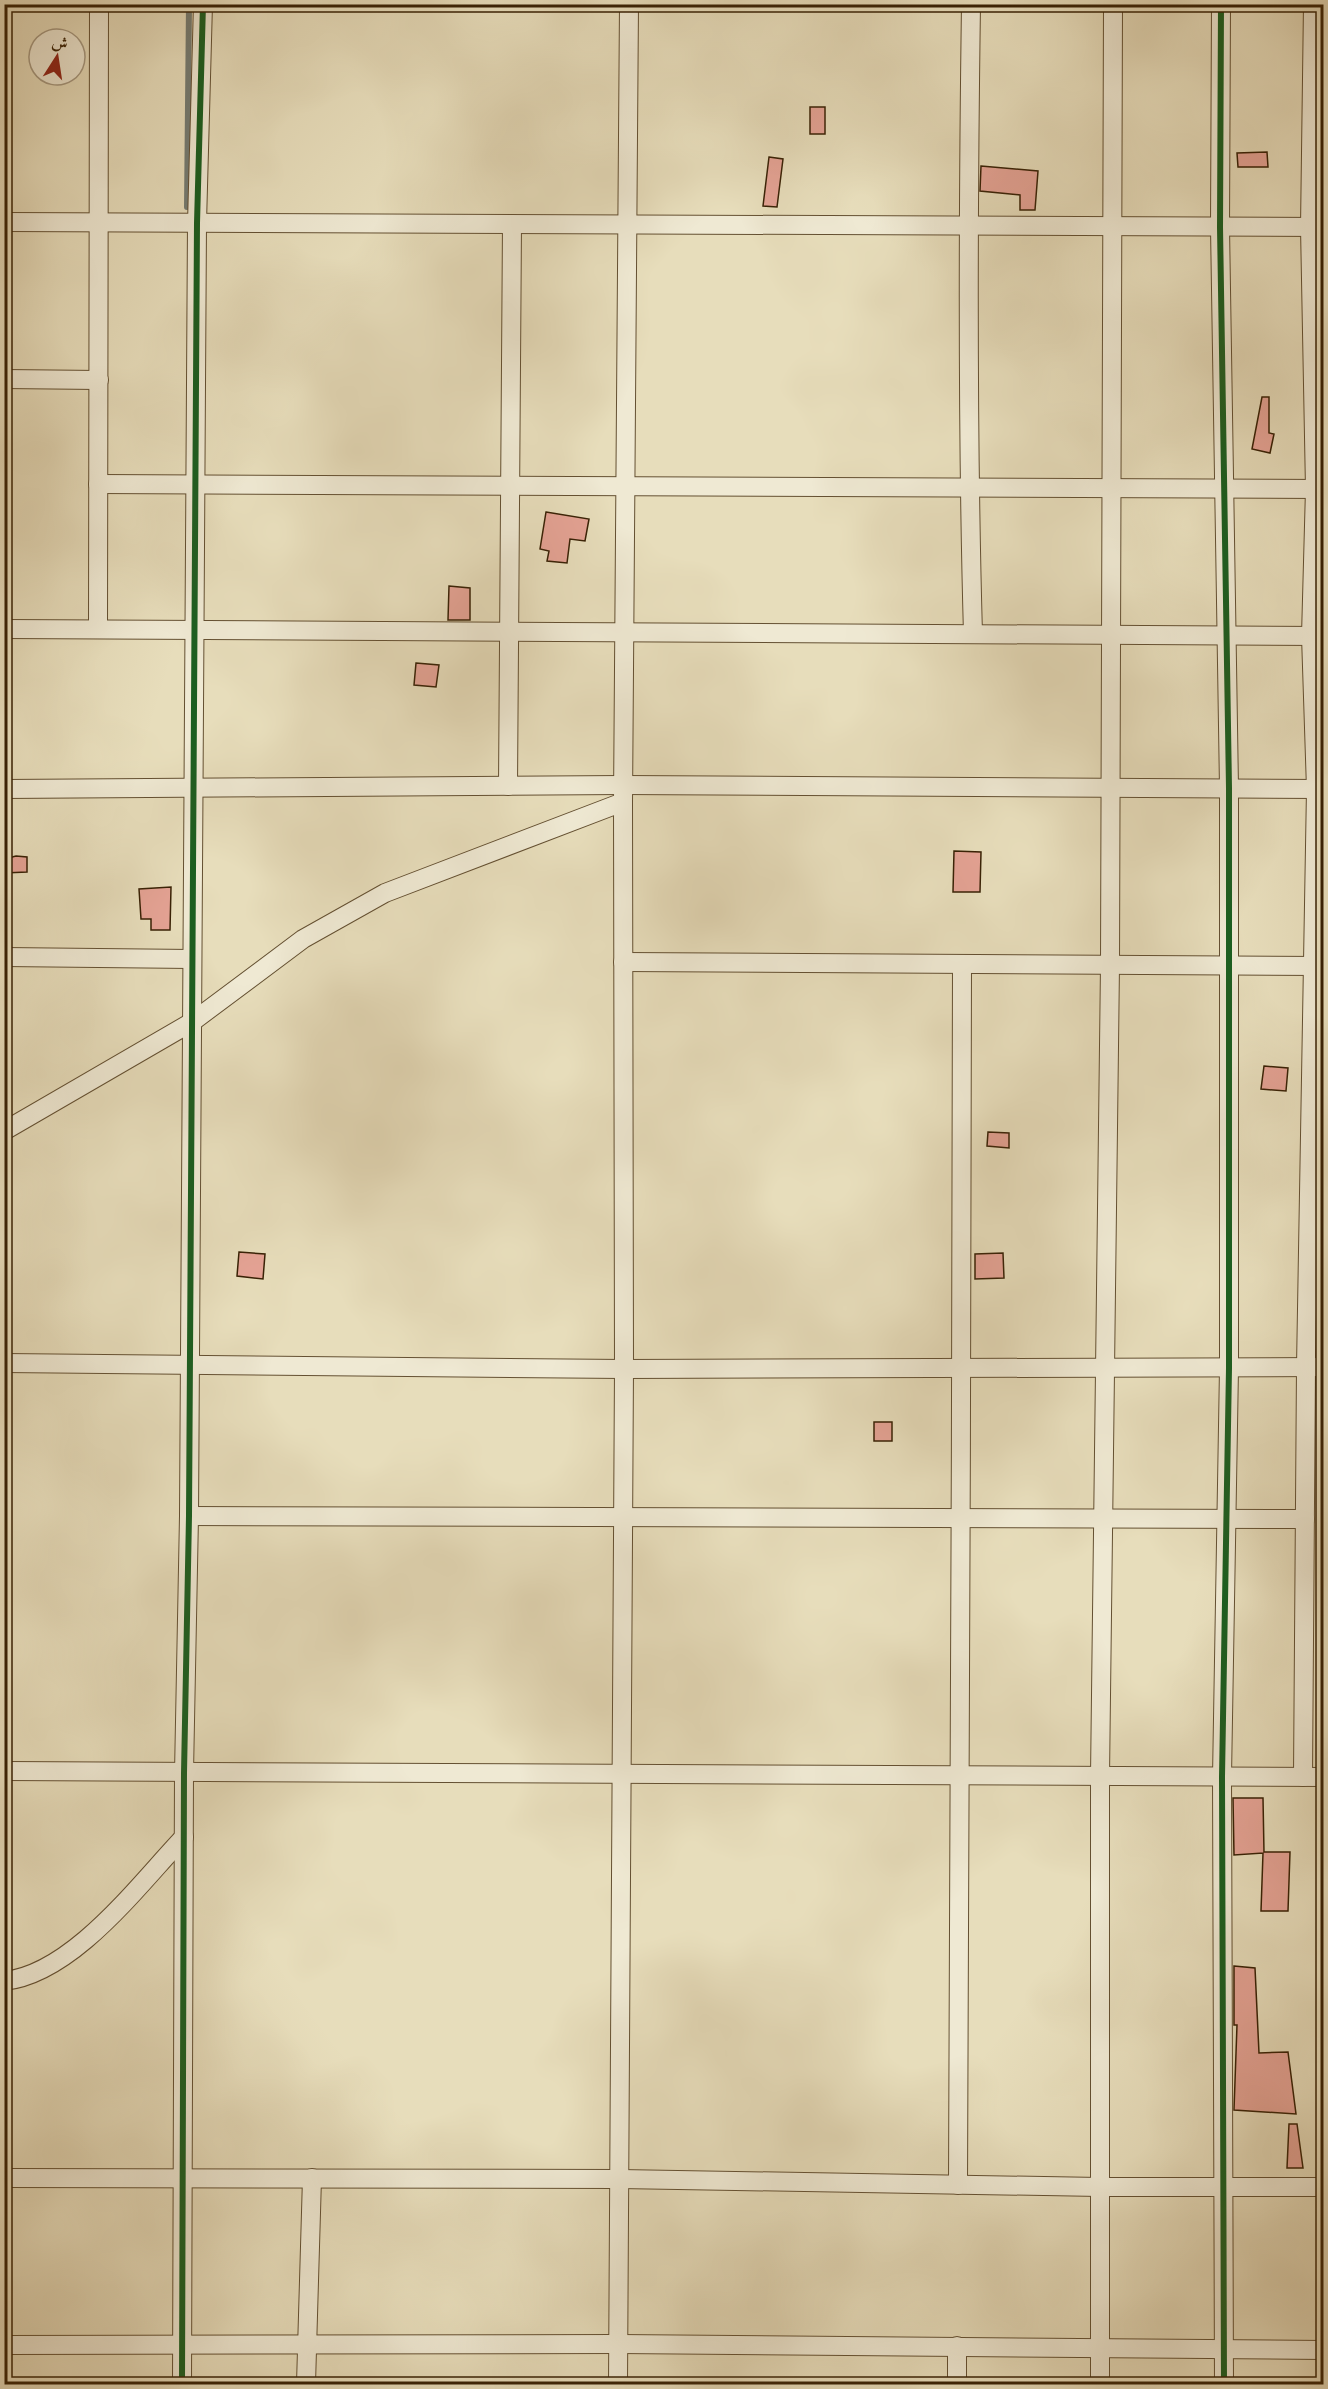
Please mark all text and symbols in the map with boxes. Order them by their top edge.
north arrow [27,27,87,87]
text: ش [50,33,70,56]

